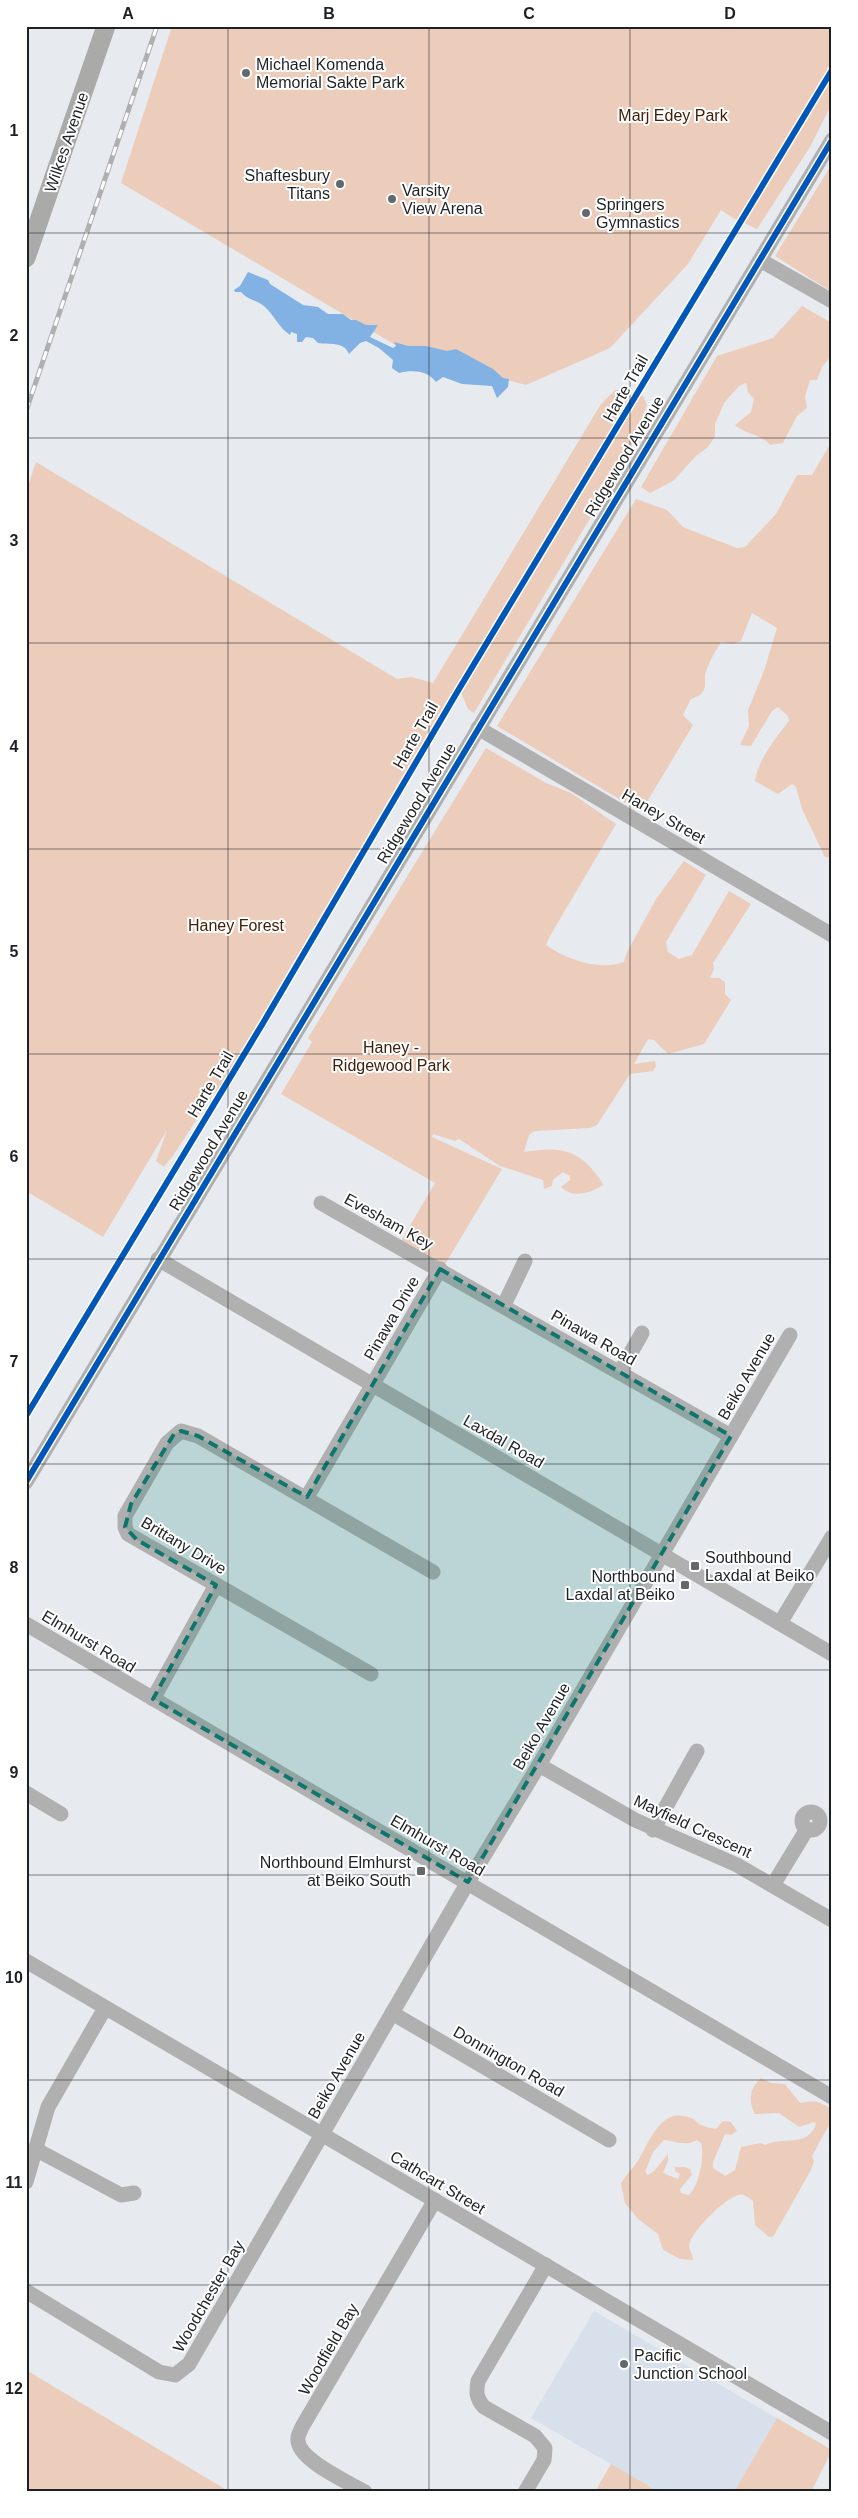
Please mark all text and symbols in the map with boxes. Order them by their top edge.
text: A [122,5,134,22]
text: B [323,5,335,22]
text: C [523,5,535,22]
text: D [724,5,736,22]
place label: Michael Komenda Memorial Sakte Park [256,56,405,91]
marker: Michael Komenda Memorial Sakte Park [240,67,252,79]
street label: Wilkes Avenue [41,90,92,194]
park label: Marj Edey Park [618,107,729,124]
text: 1 [10,122,19,139]
place label: Shaftesbury Titans [245,167,330,202]
marker: Shaftesbury Titans [334,178,346,190]
place label: Varsity View Arena [402,182,483,217]
marker: Varsity View Arena [386,193,398,205]
place label: Springers Gymnastics [596,196,680,231]
marker: Springers Gymnastics [580,207,592,219]
text: 2 [10,327,19,344]
street label: Harte Trail [600,352,651,424]
street label: Ridgewood Avenue [582,393,667,520]
text: 3 [10,532,19,549]
street label: Harte Trail [390,699,441,771]
text: 4 [10,738,19,755]
street label: Ridgewood Avenue [374,740,459,867]
street label: Haney Street [619,786,709,847]
park label: Haney Forest [188,917,285,934]
text: 5 [10,943,19,960]
park label: Haney - Ridgewood Park [332,1039,451,1074]
street label: Harte Trail [184,1048,237,1120]
street label: Ridgewood Avenue [166,1087,251,1214]
text: 6 [10,1148,19,1165]
street label: Evesham Key [341,1190,436,1253]
street label: Pinawa Drive [361,1273,422,1363]
street label: Pinawa Road [548,1306,639,1369]
street label: Beiko Avenue [715,1330,778,1423]
text: 7 [10,1353,19,1370]
street label: Laxdal Road [461,1412,547,1471]
street label: Brittany Drive [138,1513,229,1577]
place label: Southbound Laxdal at Beiko [705,1549,815,1584]
text: 8 [10,1559,19,1576]
marker: Southbound Laxdal at Beiko [689,1560,701,1572]
place label: Northbound Laxdal at Beiko [566,1568,675,1603]
marker: Northbound Laxdal at Beiko [679,1579,691,1591]
street label: Elmhurst Road [39,1607,138,1676]
street label: Beiko Avenue [510,1680,573,1773]
text: 9 [10,1764,19,1781]
street label: Mayfield Crescent [631,1792,755,1861]
street label: Elmhurst Road [388,1812,488,1879]
place label: Northbound Elmhurst at Beiko South [260,1854,412,1889]
marker: Northbound Elmhurst at Beiko South [415,1865,427,1877]
text: 10 [5,1969,23,1986]
street label: Donnington Road [451,2023,567,2100]
street label: Beiko Avenue [305,2029,368,2122]
street label: Cathcart Street [387,2147,489,2218]
text: 11 [6,2174,23,2191]
street label: Woodchester Bay [170,2237,247,2355]
street label: Woodfield Bay [295,2300,362,2398]
place label: Pacific Junction School [634,2347,747,2382]
marker: Pacific Junction School [618,2358,630,2370]
text: 12 [5,2380,23,2397]

